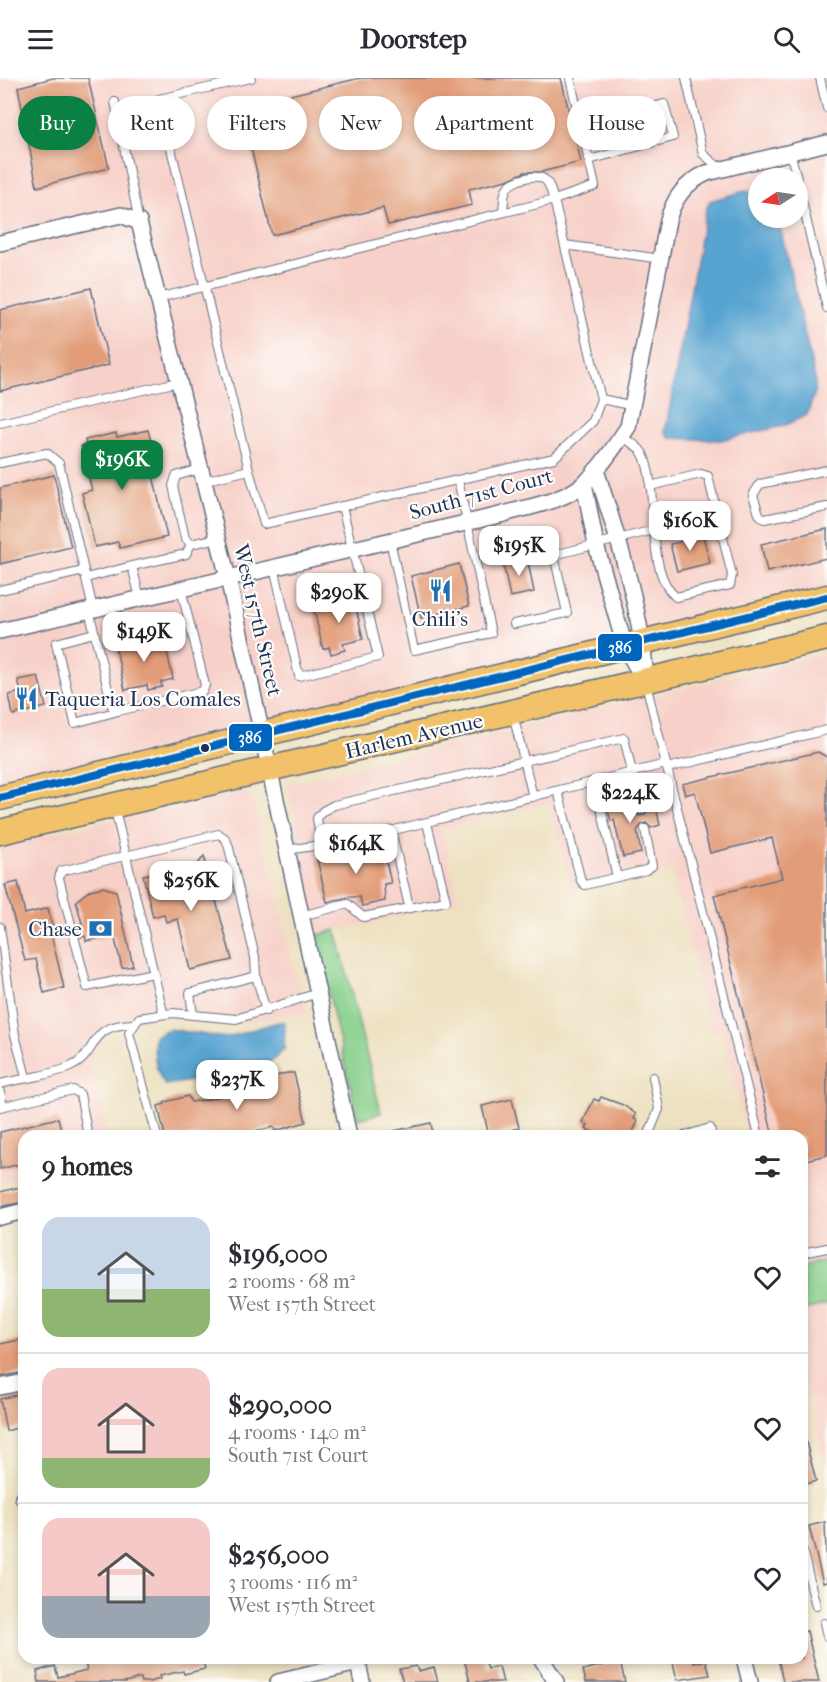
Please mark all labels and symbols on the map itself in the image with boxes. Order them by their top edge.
north arrow [748,168,808,228]
pin: $196K [80,440,164,491]
street label: South 71st Court [407,463,556,525]
pin: $160K [648,501,732,552]
pin: $195K [477,526,561,577]
street label: West 157th Street [229,541,287,699]
pin: $290K [297,573,381,624]
restaurant icon: Chili's [427,578,453,604]
place label: Chili's [412,607,468,631]
pin: $149K [102,612,186,663]
line badge: 386 [597,633,643,662]
text: 386 [608,638,632,658]
restaurant icon: Taqueria Los Comales [14,686,40,712]
place label: Taqueria Los Comales [45,687,241,711]
street label: Harlem Avenue [343,708,485,764]
line badge: 386 [228,723,273,752]
text: 386 [238,728,262,748]
unlabelled marker [199,742,211,754]
pin: $224K [588,773,672,824]
pin: $164K [314,824,398,875]
pin: $256K [149,861,233,912]
bank icon: Chase [87,916,113,942]
place label: Chase [28,917,82,941]
pin: $237K [195,1060,279,1111]

